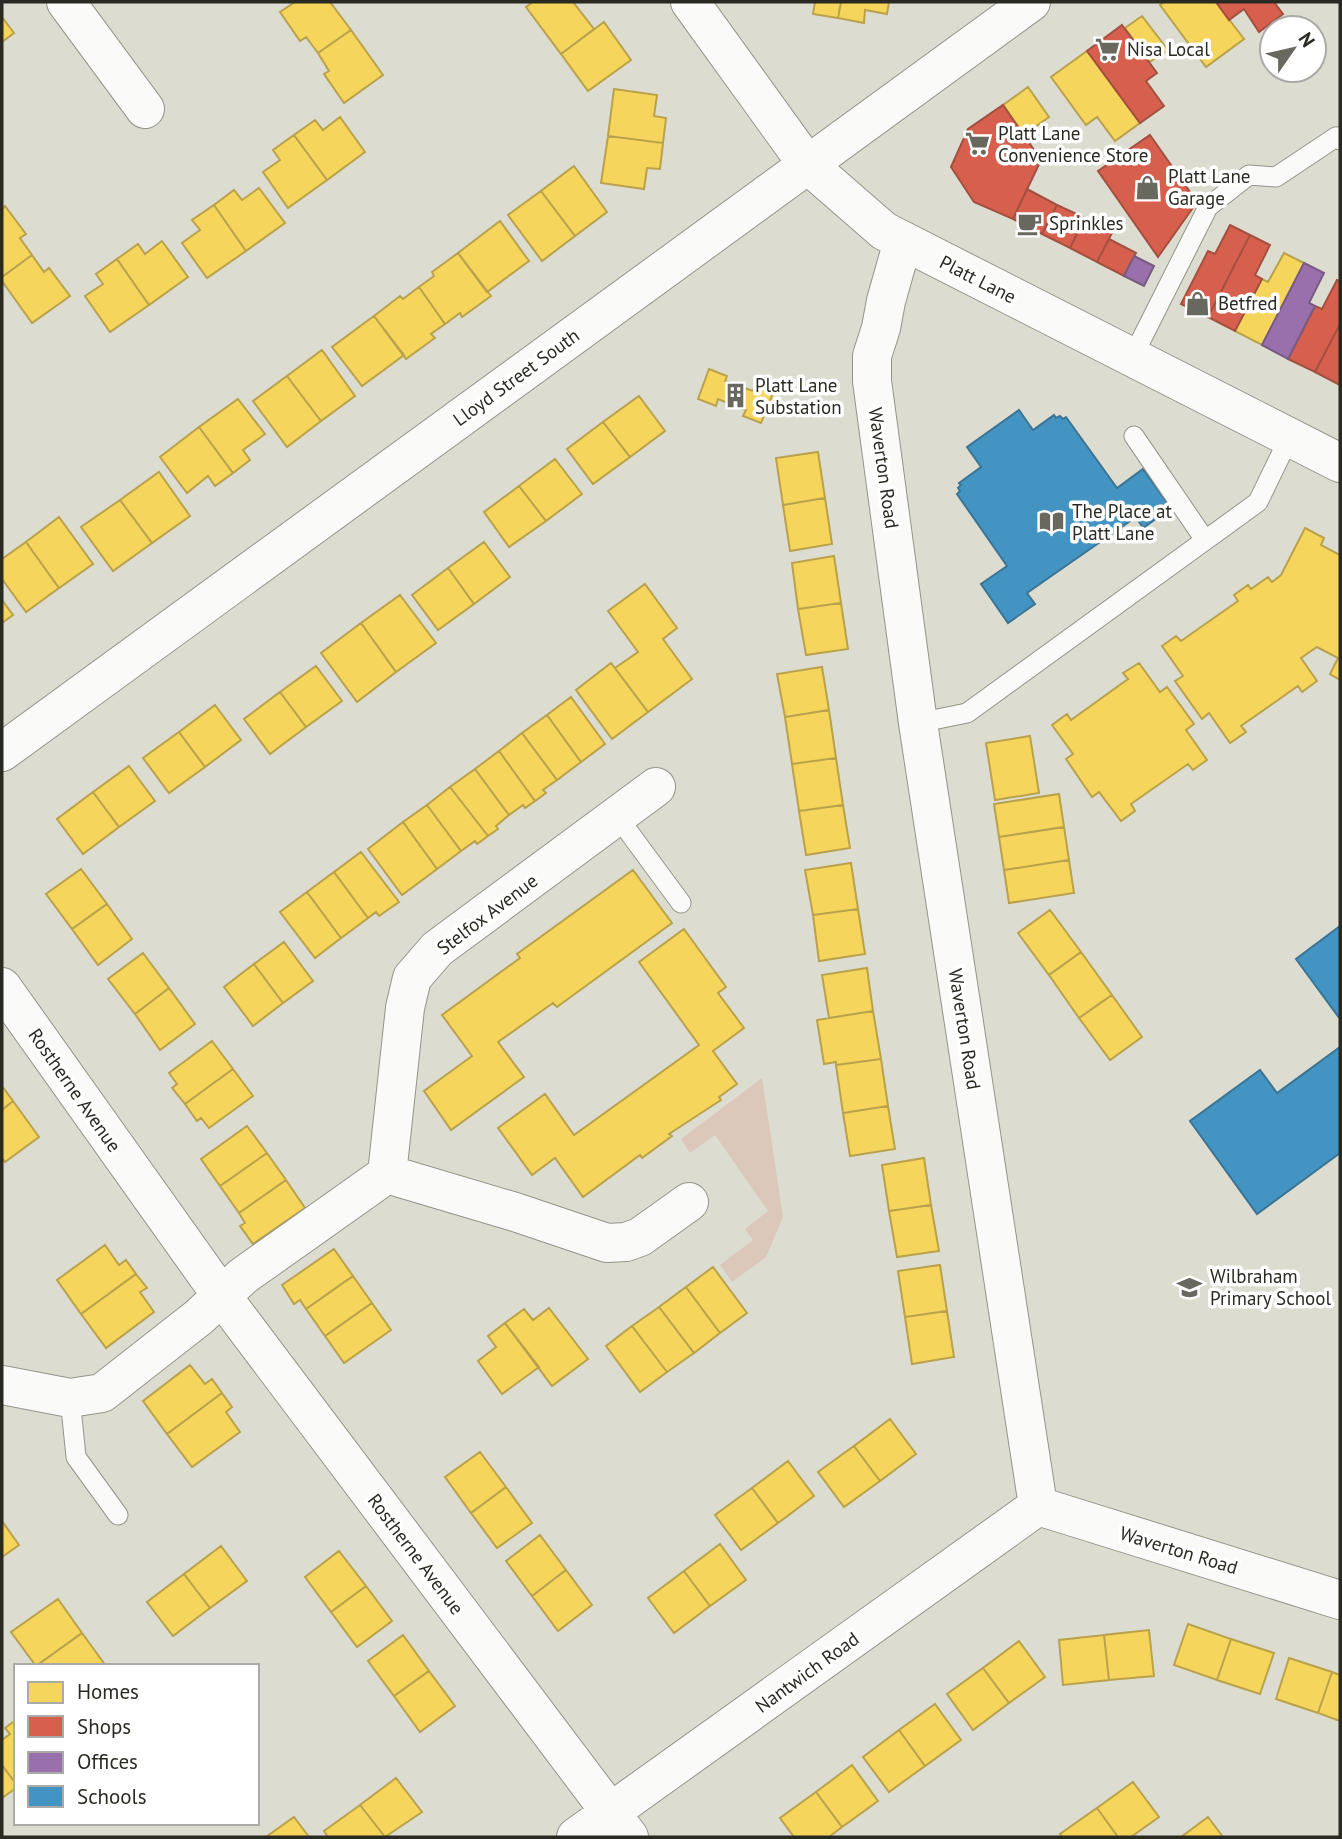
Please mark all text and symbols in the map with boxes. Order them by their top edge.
north arrow [1258,14,1328,84]
text: N [1294,28,1321,51]
supermarket icon: Nisa Local [1093,35,1121,63]
place label: Nisa Local [1127,37,1210,61]
place label: Platt Lane Convenience Store [998,121,1148,167]
supermarket icon: Platt Lane Convenience Store [964,130,992,158]
place label: Platt Lane Garage [1168,164,1250,210]
shop icon: Platt Lane Garage [1134,173,1162,201]
cafe icon: Sprinkles [1015,209,1043,237]
place label: Sprinkles [1049,211,1124,235]
street label: Platt Lane [936,250,1020,308]
shop icon: Betfred [1184,289,1212,317]
place label: Betfred [1218,291,1278,315]
street label: Lloyd Street South [448,323,584,431]
place label: Platt Lane Substation [755,373,842,419]
building icon: Platt Lane Substation [721,382,749,410]
street label: Waverton Road [864,406,904,530]
place label: The Place at Platt Lane [1072,499,1173,545]
library icon: The Place at Platt Lane [1038,508,1066,536]
street label: Stelfox Avenue [432,868,542,960]
street label: Waverton Road [944,967,986,1091]
street label: Rostherne Avenue [23,1024,127,1156]
place label: Wilbraham Primary School [1210,1264,1331,1310]
school or university icon: Wilbraham Primary School [1176,1273,1204,1301]
street label: Rostherne Avenue [363,1489,469,1619]
street label: Waverton Road [1117,1521,1241,1579]
street label: Nantwich Road [750,1626,864,1718]
legend [14,1664,259,1825]
text: Homes [77,1678,139,1705]
text: Shops [77,1713,131,1740]
text: Offices [77,1748,138,1775]
text: Schools [77,1783,147,1810]

